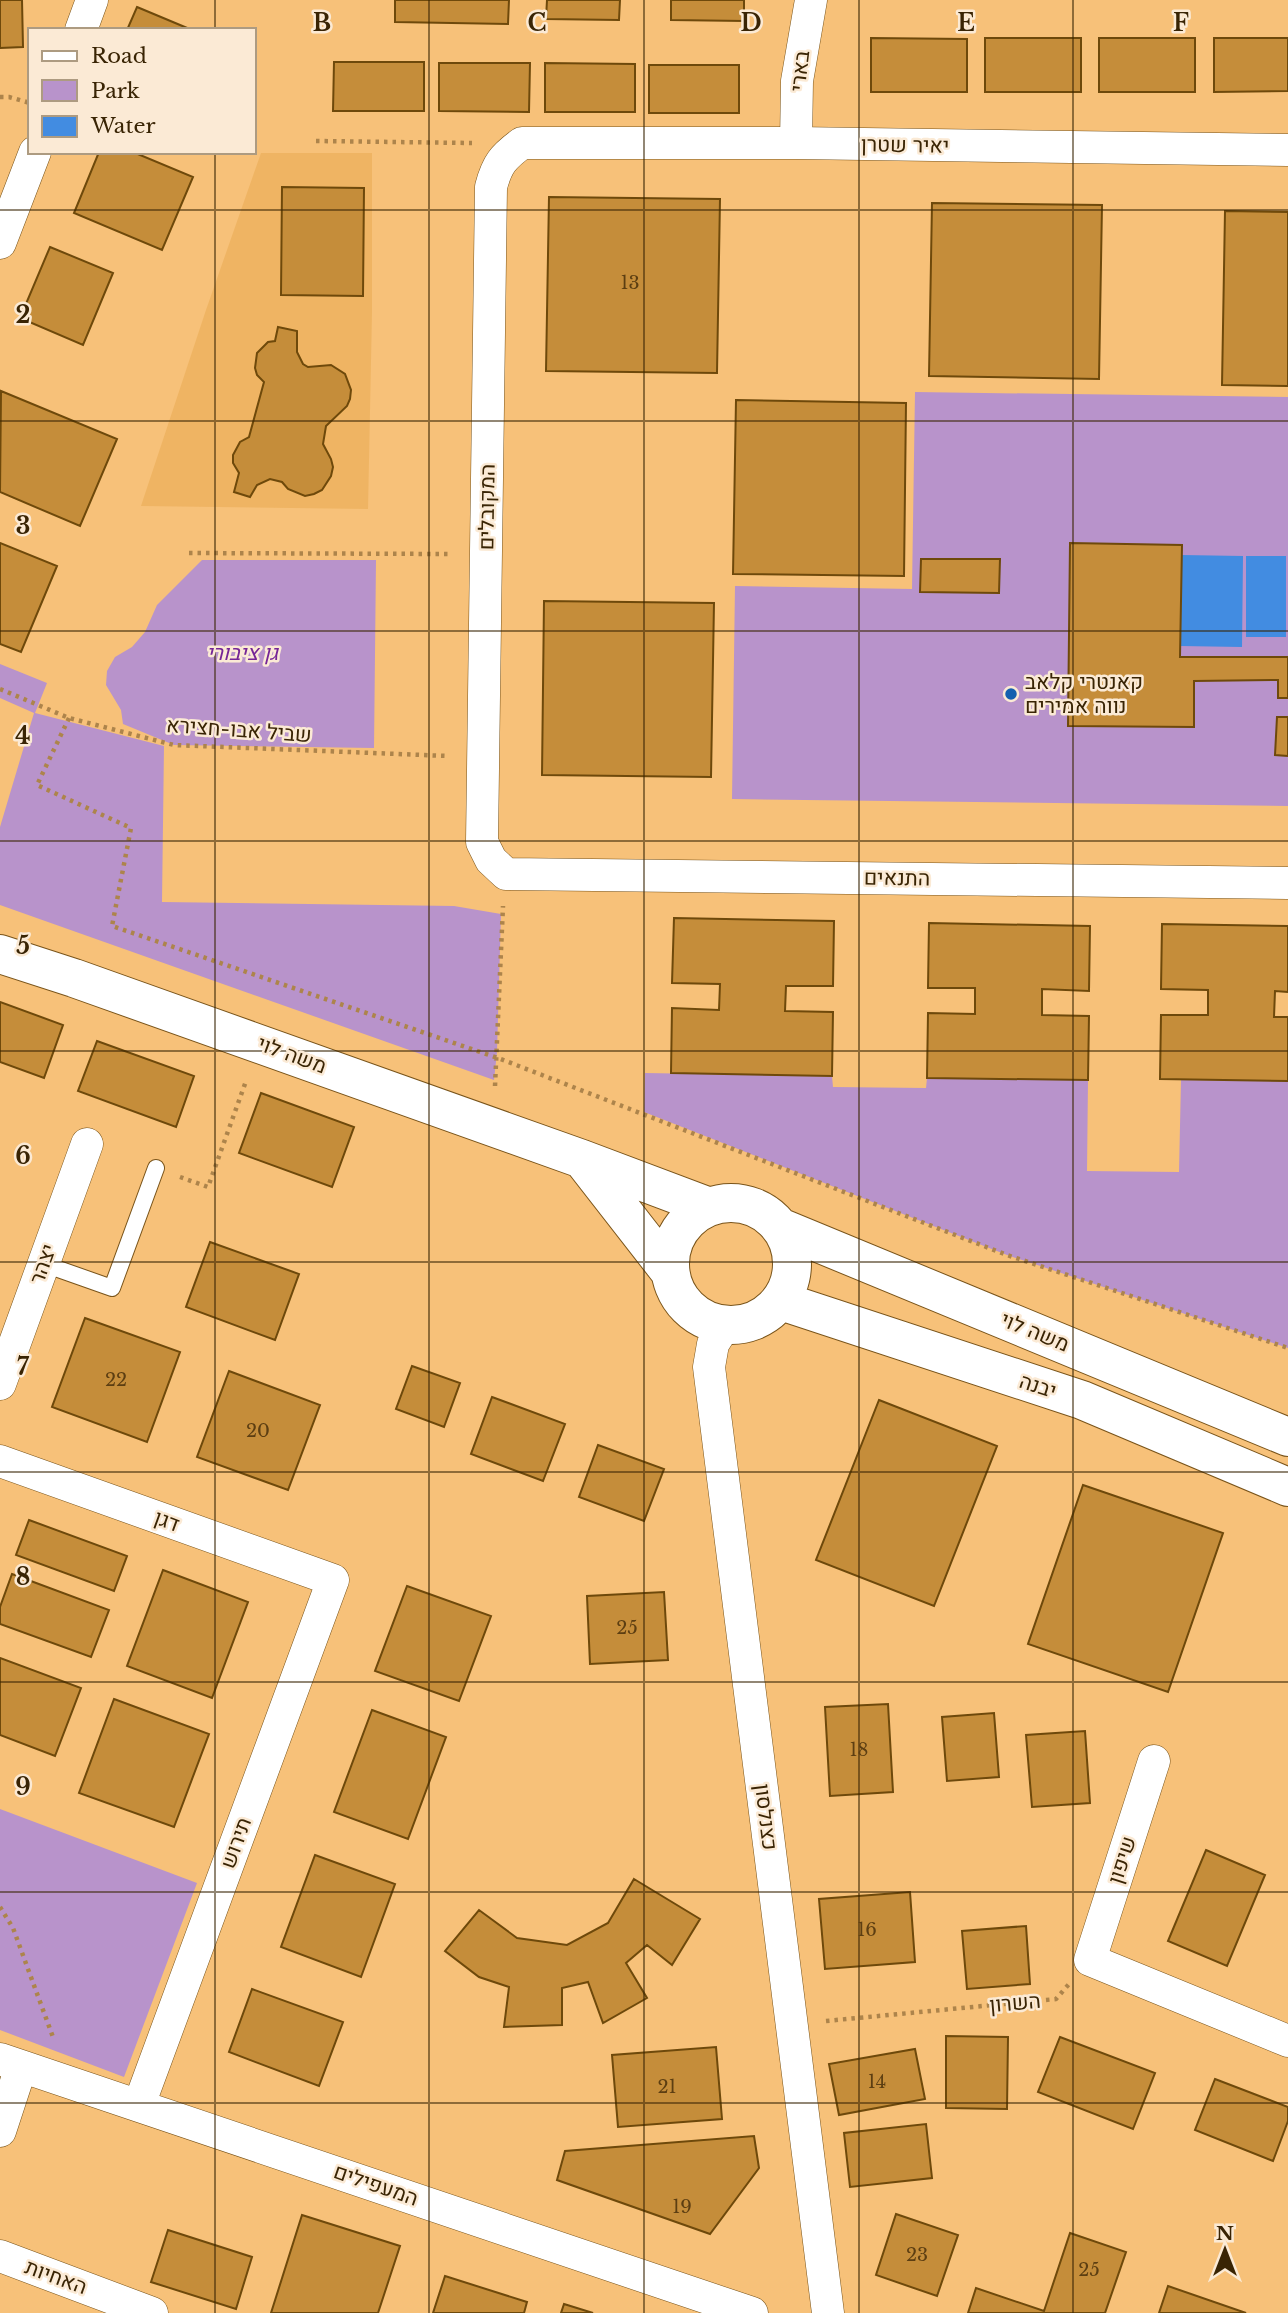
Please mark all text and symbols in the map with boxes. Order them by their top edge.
text: B [313,9,331,37]
text: C [528,9,546,37]
text: D [740,9,762,37]
text: E [957,9,975,37]
text: F [1173,9,1189,37]
legend [28,28,256,154]
text: Road [91,43,147,69]
street label: בארי [785,49,815,93]
text: Park [91,78,140,104]
text: Water [90,113,155,139]
street label: יאיר שטרן [861,131,949,159]
house number: 13 [620,272,640,294]
text: 2 [16,301,30,329]
street label: המקובלים [473,464,501,550]
text: 3 [16,512,30,540]
park label: גן ציבורי [206,640,280,666]
place label: קאנטרי קלאב נווה אמירים [1025,669,1143,719]
marker: קאנטרי קלאב נווה אמירים [1003,686,1019,702]
street label: שביל אבו-חצירא [165,712,313,748]
text: 4 [15,722,31,750]
street label: התנאים [864,864,930,892]
text: 5 [16,932,30,960]
street label: משה לוי [254,1031,330,1079]
text: 6 [15,1142,31,1170]
street label: יצהר [24,1241,62,1287]
street label: משה לוי [997,1307,1073,1357]
text: 7 [17,1353,30,1381]
street label: יבנה [1016,1368,1060,1404]
house number: 22 [105,1369,127,1391]
house number: 20 [246,1420,270,1442]
street label: דגן [151,1504,183,1538]
text: 8 [16,1563,30,1591]
house number: 25 [616,1617,638,1639]
house number: 18 [850,1739,868,1761]
text: 9 [15,1773,31,1801]
street label: כצנלסון [749,1782,783,1852]
street label: תירוש [215,1814,257,1872]
street label: שיפון [1102,1833,1142,1887]
house number: 16 [857,1919,877,1941]
street label: השרון [988,1988,1042,2018]
house number: 14 [868,2071,886,2093]
house number: 21 [657,2076,677,2098]
street label: המעפילים [330,2158,422,2212]
house number: 19 [672,2196,692,2218]
north arrow [1190,2215,1260,2285]
text: N [1216,2222,1234,2245]
house number: 23 [906,2244,928,2266]
street label: האחיות [21,2254,91,2300]
house number: 25 [1078,2259,1100,2281]

